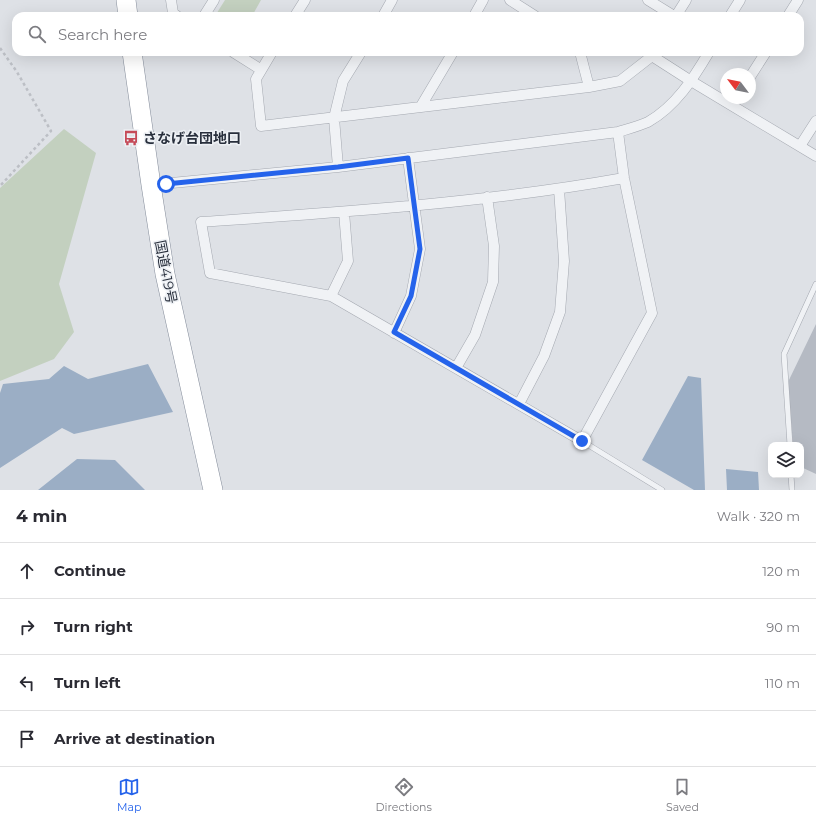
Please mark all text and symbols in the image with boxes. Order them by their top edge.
search box [12,12,804,56]
icon: search [26,23,48,45]
text: Search here [58,25,147,44]
north arrow [720,68,756,104]
bus stop icon: さなげ台団地口 [122,129,140,147]
place label: さなげ台団地口 [143,129,241,147]
route start [157,175,175,193]
street label: 国道419号 [151,239,181,305]
route end [573,432,591,450]
map controls [768,442,804,478]
button: layers [768,442,804,478]
text: 4 min [16,506,67,526]
text: Walk · 320 m [717,508,800,524]
icon: ahead [16,560,38,582]
text: Continue [54,561,126,580]
text: 120 m [762,563,800,579]
icon: right [16,616,38,638]
text: Turn right [54,617,133,636]
text: 90 m [766,619,800,635]
icon: left [16,672,38,694]
text: Turn left [54,673,121,692]
text: 110 m [765,675,800,691]
icon: arrive [16,728,38,750]
text: Arrive at destination [54,729,215,748]
tab: Map [117,776,141,814]
tab: Directions [376,776,432,814]
tab: Saved [666,776,699,814]

